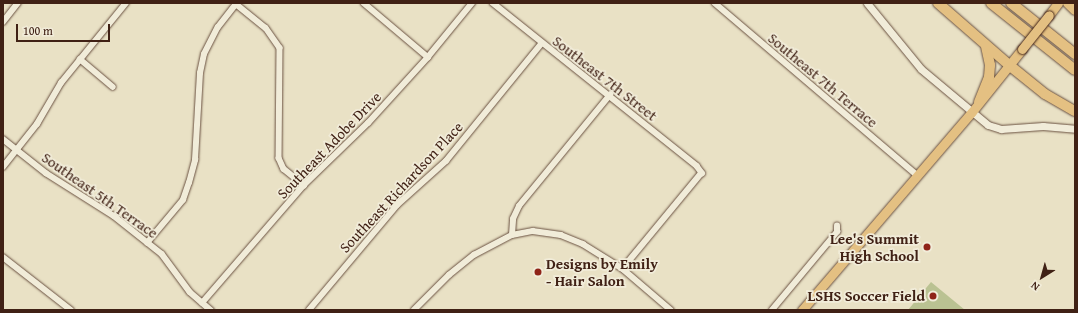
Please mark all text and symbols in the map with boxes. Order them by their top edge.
scale bar [18,16,112,42]
text: 100 m [23,22,53,39]
street label: Southeast 7th Terrace [765,29,881,131]
street label: Southeast 7th Street [549,32,661,124]
street label: Southeast Adobe Drive [273,88,385,202]
street label: Southeast Richardson Place [336,118,466,256]
street label: Southeast 5th Terrace [38,148,162,242]
place label: Lee's Summit High School [830,229,919,264]
marker: Lee's Summit High School [922,242,932,252]
place label: Designs by Emily - Hair Salon [546,254,658,289]
north arrow [1022,257,1062,297]
marker: Designs by Emily - Hair Salon [533,267,543,277]
text: N [1027,278,1043,295]
place label: LSHS Soccer Field [807,287,925,305]
marker: LSHS Soccer Field [928,291,938,301]

